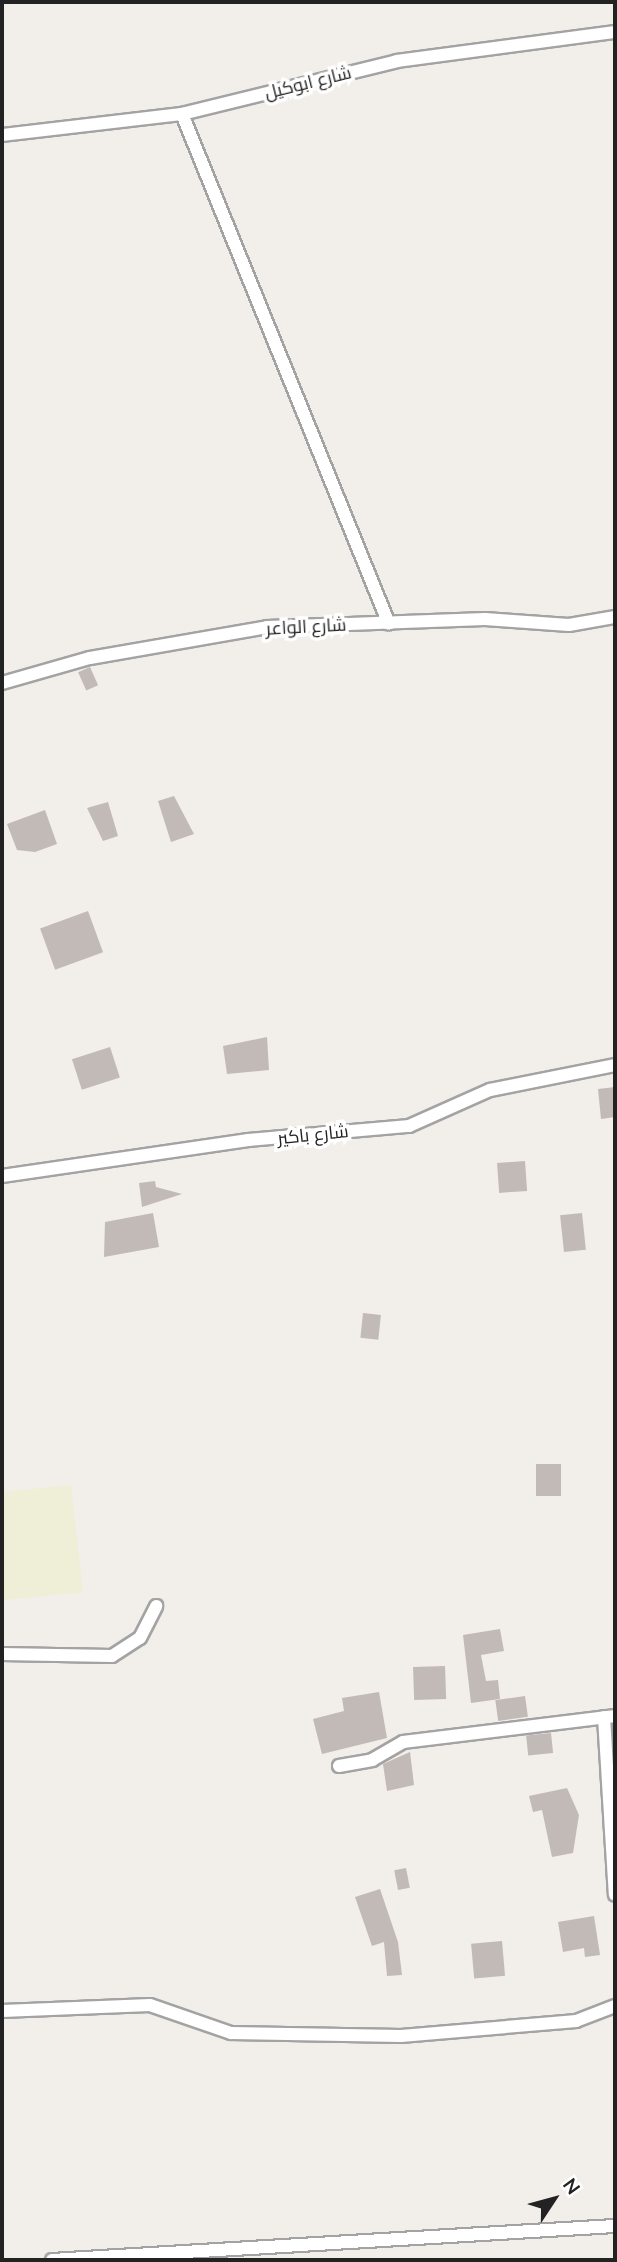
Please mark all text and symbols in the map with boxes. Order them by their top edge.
street label: شارع ابوكيل [262,62,354,104]
street label: شارع الواعر [265,614,347,640]
street label: شارع باكير [276,1121,350,1149]
north arrow [519,2164,589,2234]
text: N [556,2173,586,2200]

